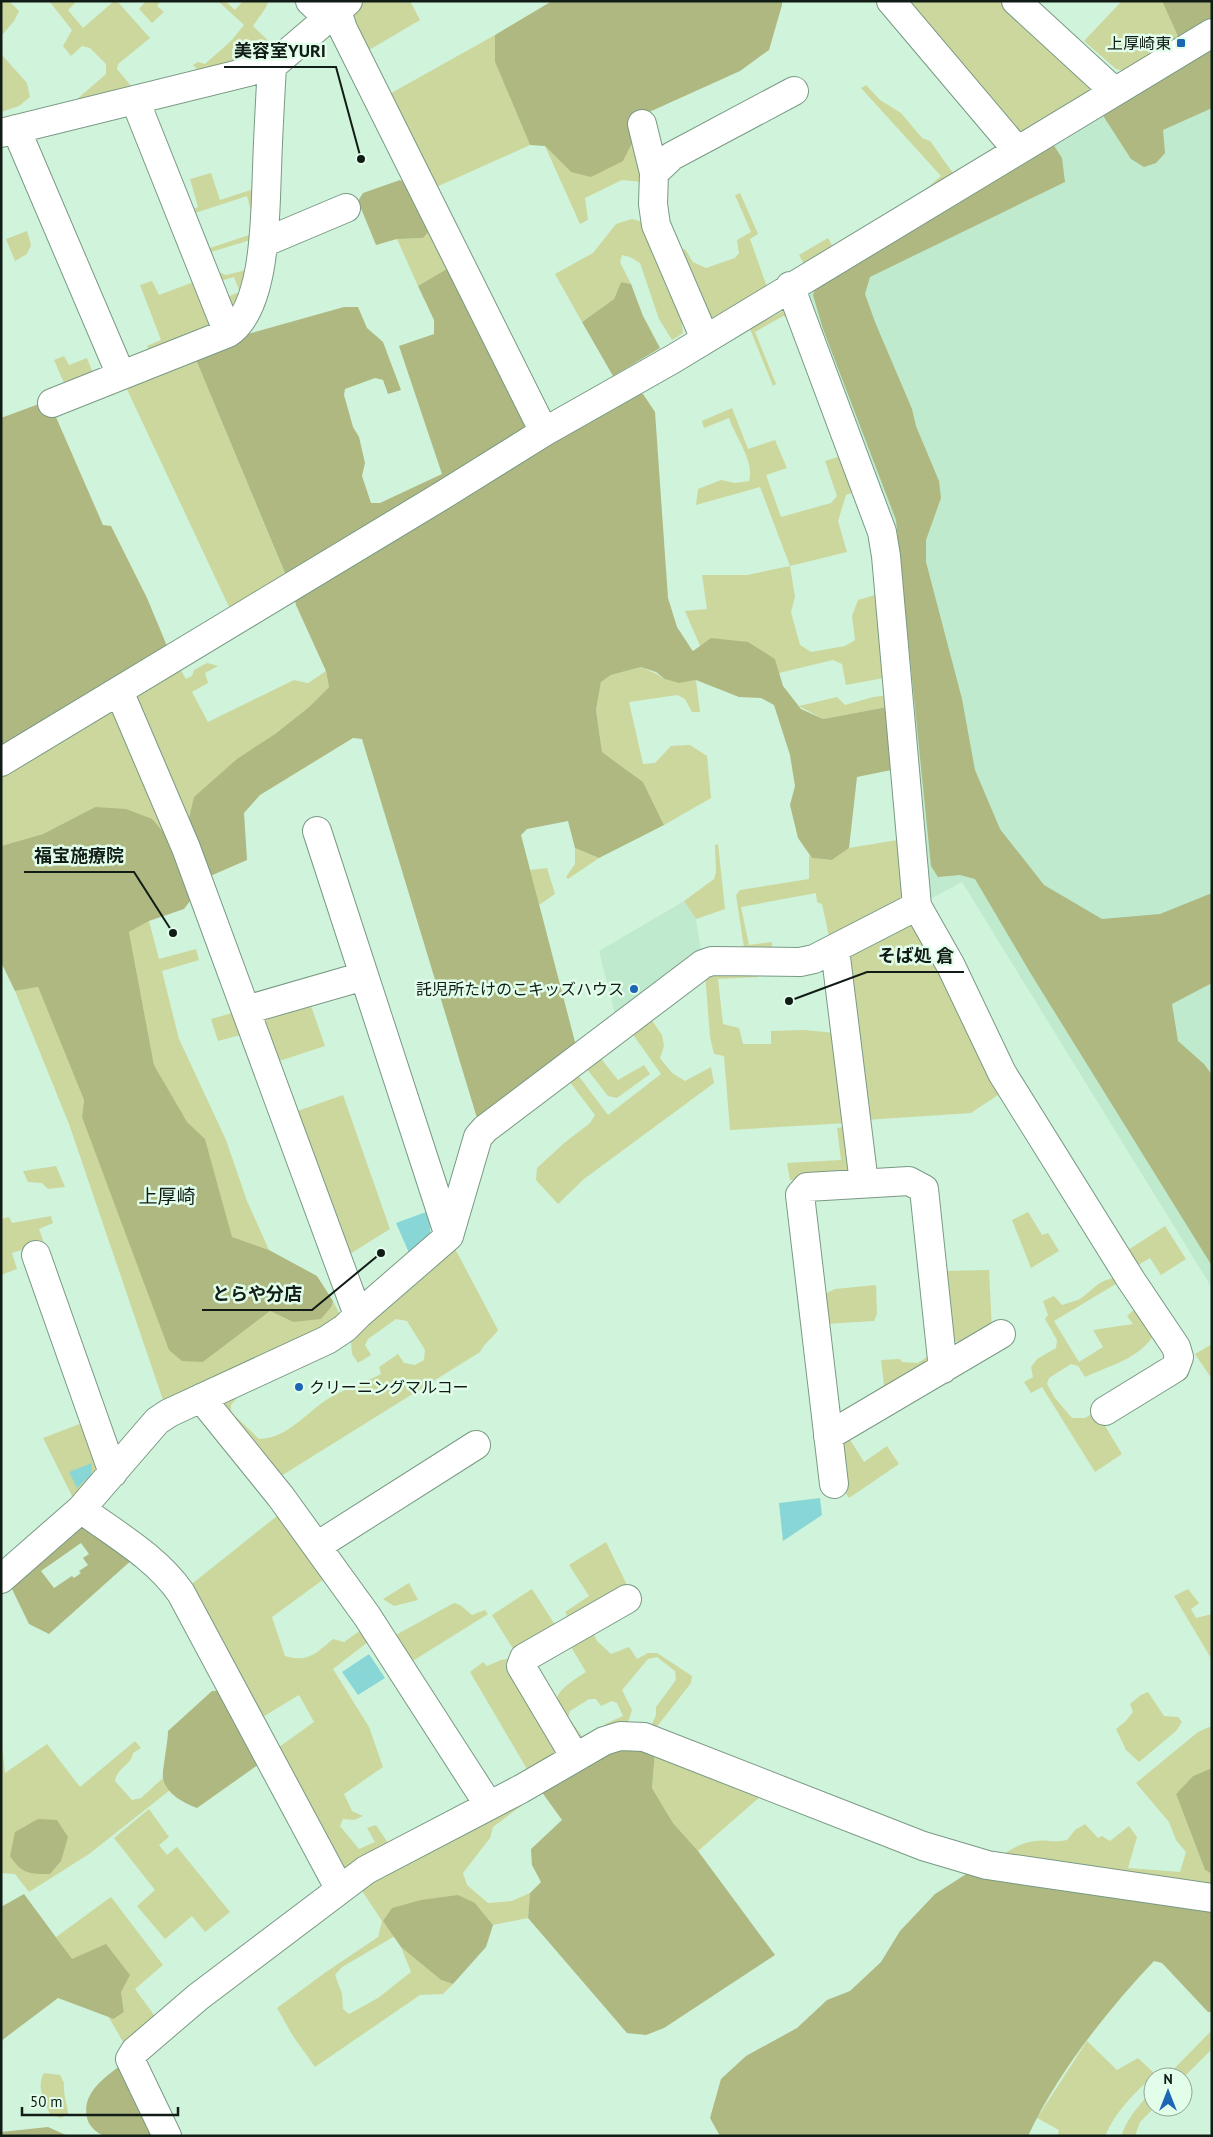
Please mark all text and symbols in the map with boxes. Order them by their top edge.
place label: 上厚崎東 [1107,33,1171,53]
callout: 美容室YURI [224,34,336,67]
marker: 上厚崎東 [1175,37,1187,49]
text: 美容室YURI [234,39,326,62]
callout: 福宝施療院 [24,839,134,872]
text: 福宝施療院 [34,844,124,867]
callout: そば処 倉 [867,939,964,972]
text: そば処 倉 [878,944,954,967]
place label: 託児所たけのこキッズハウス [416,979,624,999]
marker: 託児所たけのこキッズハウス [628,983,640,995]
district label: 上厚崎 [138,1184,196,1208]
callout: とらや分店 [202,1277,312,1310]
text: とらや分店 [212,1282,302,1305]
place label: クリーニングマルコー [309,1377,469,1397]
marker: クリーニングマルコー [293,1381,305,1393]
north arrow [1143,2067,1193,2117]
text: N [1163,2070,1173,2088]
scale bar [22,2084,179,2116]
text: 50 m [30,2092,63,2111]

